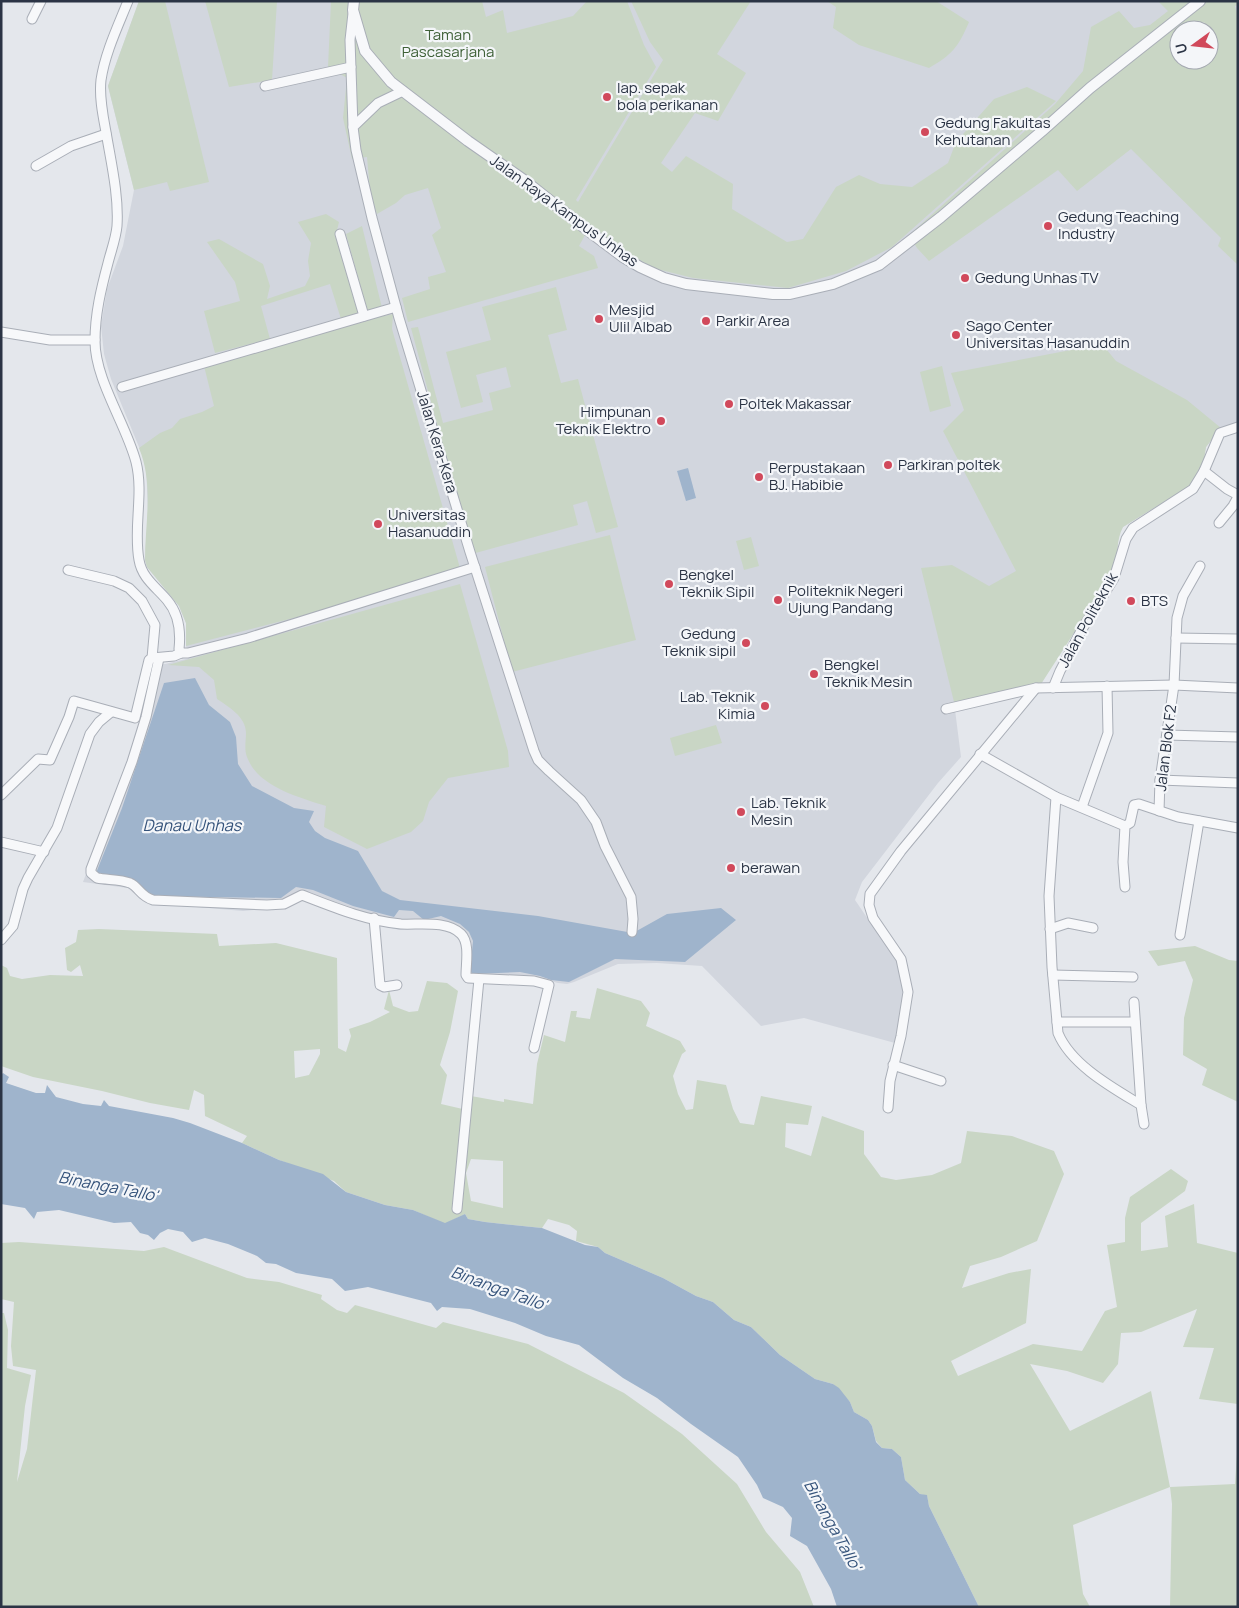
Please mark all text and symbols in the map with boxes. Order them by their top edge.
north arrow [1169,20,1219,70]
park label: Taman Pascasarjana [402,24,494,62]
text: U [1170,41,1191,56]
place label: lap. sepak bola perikanan [617,77,718,115]
marker: lap. sepak bola perikanan [601,91,613,103]
place label: Gedung Fakultas Kehutanan [935,112,1051,150]
marker: Gedung Fakultas Kehutanan [919,126,931,138]
street label: Jalan Raya Kampus Unhas [486,150,643,272]
place label: Gedung Teaching Industry [1058,206,1179,244]
marker: Gedung Teaching Industry [1042,220,1054,232]
place label: Gedung Unhas TV [975,267,1099,288]
marker: Gedung Unhas TV [959,272,971,284]
place label: Mesjid Ulil Albab [609,299,672,337]
place label: Parkir Area [716,310,790,331]
marker: Mesjid Ulil Albab [593,313,605,325]
marker: Parkir Area [700,315,712,327]
place label: Sago Center Universitas Hasanuddin [966,315,1130,353]
marker: Sago Center Universitas Hasanuddin [950,329,962,341]
street label: Jalan Kera-Kera [412,388,463,496]
place label: Poltek Makassar [739,393,852,414]
marker: Poltek Makassar [723,398,735,410]
place label: Himpunan Teknik Elektro [556,401,651,439]
marker: Himpunan Teknik Elektro [655,415,667,427]
place label: Parkiran poltek [898,454,1000,475]
place label: Perpustakaan BJ. Habibie [769,457,865,495]
marker: Parkiran poltek [882,459,894,471]
marker: Perpustakaan BJ. Habibie [753,471,765,483]
place label: Universitas Hasanuddin [388,504,471,542]
marker: Universitas Hasanuddin [372,518,384,530]
place label: Bengkel Teknik Sipil [679,564,754,602]
street label: Jalan Politeknik [1053,568,1123,671]
marker: Bengkel Teknik Sipil [663,578,675,590]
place label: Politeknik Negeri Ujung Pandang [788,580,903,618]
place label: BTS [1141,590,1168,611]
marker: Politeknik Negeri Ujung Pandang [772,594,784,606]
marker: BTS [1125,595,1137,607]
place label: Gedung Teknik sipil [662,623,736,661]
marker: Gedung Teknik sipil [740,637,752,649]
place label: Bengkel Teknik Mesin [824,654,913,692]
marker: Bengkel Teknik Mesin [808,668,820,680]
place label: Lab. Teknik Kimia [680,686,756,724]
marker: Lab. Teknik Kimia [759,700,771,712]
street label: Jalan Blok F2 [1150,703,1181,792]
place label: Lab. Teknik Mesin [751,792,827,830]
marker: Lab. Teknik Mesin [735,806,747,818]
water label: Danau Unhas [143,814,243,836]
place label: berawan [741,857,800,878]
marker: berawan [725,862,737,874]
water label: Binanga Tallo' [57,1166,162,1207]
water label: Binanga Tallo' [448,1261,552,1316]
water label: Binanga Tallo' [799,1476,868,1576]

